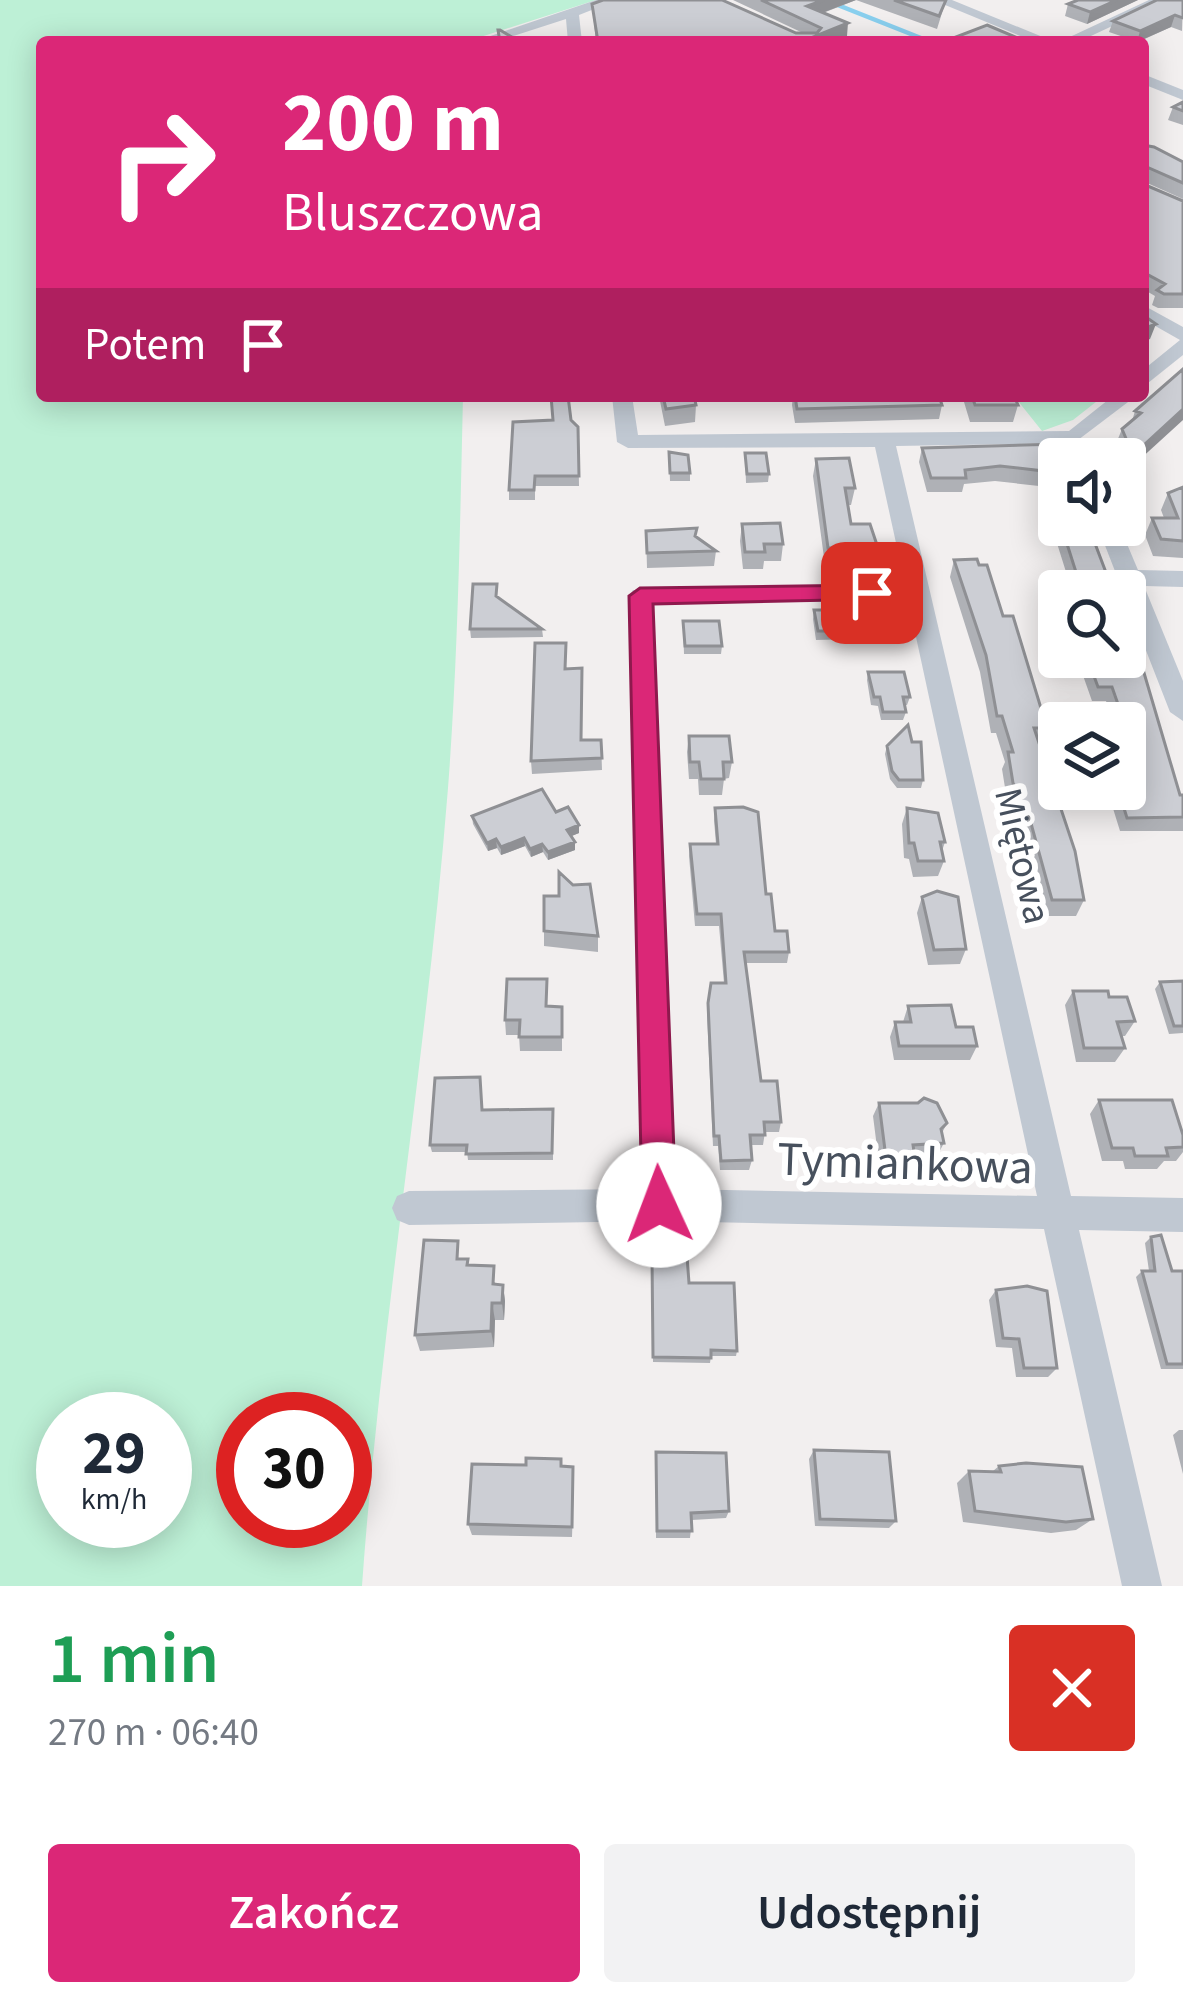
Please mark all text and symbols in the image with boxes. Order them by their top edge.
text: 200 m [282,64,504,184]
icon: right [84,84,240,240]
text: Bluszczowa [282,175,544,252]
icon: arrive [230,312,296,378]
text: Potem [84,313,206,377]
map controls [1038,438,1146,810]
button: sound [1038,438,1146,546]
pin [821,542,923,644]
icon: arrive [839,560,905,626]
button: search [1038,570,1146,678]
button: layers [1038,702,1146,810]
street label: Miętowa [979,783,1065,929]
street label: Tymiankowa [776,1126,1034,1202]
position arrow [596,1142,722,1268]
speed limit sign: 30 [216,1392,372,1548]
text: 29 [82,1412,146,1497]
text: km/h [81,1478,147,1521]
text: 1 min [48,1608,219,1711]
button: close [1009,1625,1135,1751]
text: 270 m · 06:40 [48,1705,259,1761]
button: Zakończ [48,1844,580,1982]
button: Udostępnij [604,1844,1135,1982]

